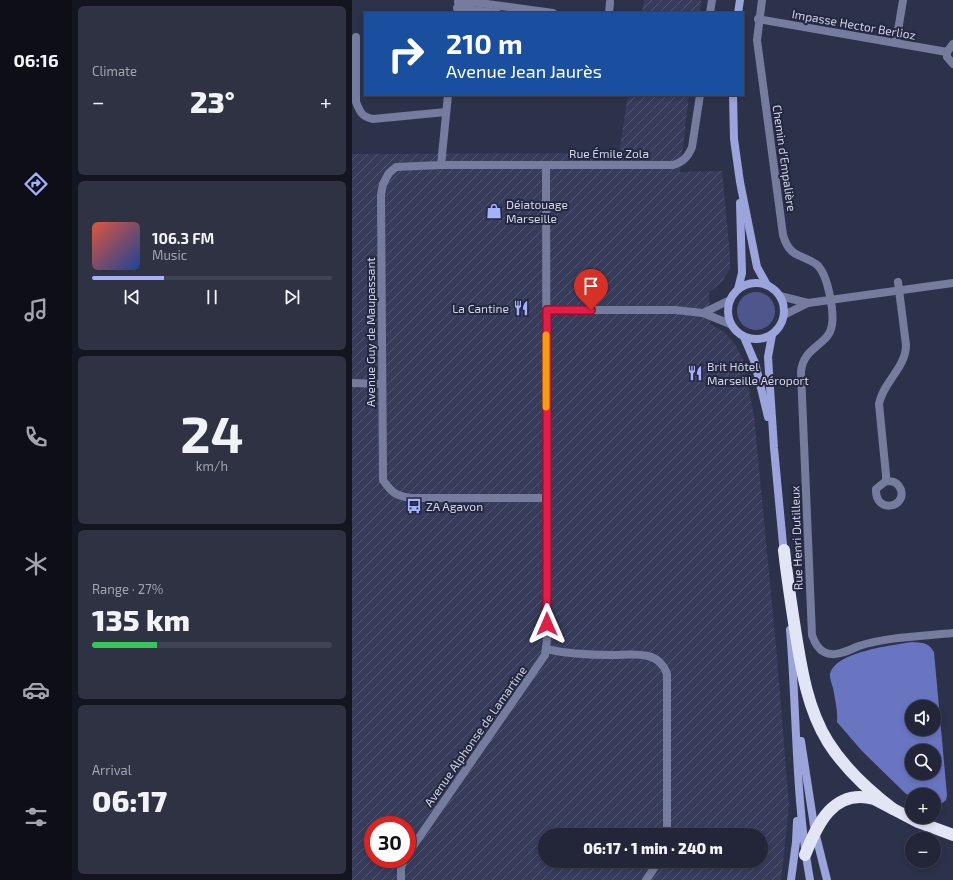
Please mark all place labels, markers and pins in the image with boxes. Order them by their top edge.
place label: Déiatouage Marseille [506,197,568,225]
shop icon: Déiatouage Marseille [485,202,503,220]
pin [574,269,608,310]
restaurant icon: La Cantine [512,299,530,317]
place label: La Cantine [452,301,509,315]
place label: Brit Hôtel Marseille Aéroport [707,359,809,387]
restaurant icon: Brit Hôtel Marseille Aéroport [686,364,704,382]
bus stop icon: ZA Agavon [405,497,423,515]
place label: ZA Agavon [426,499,483,513]

